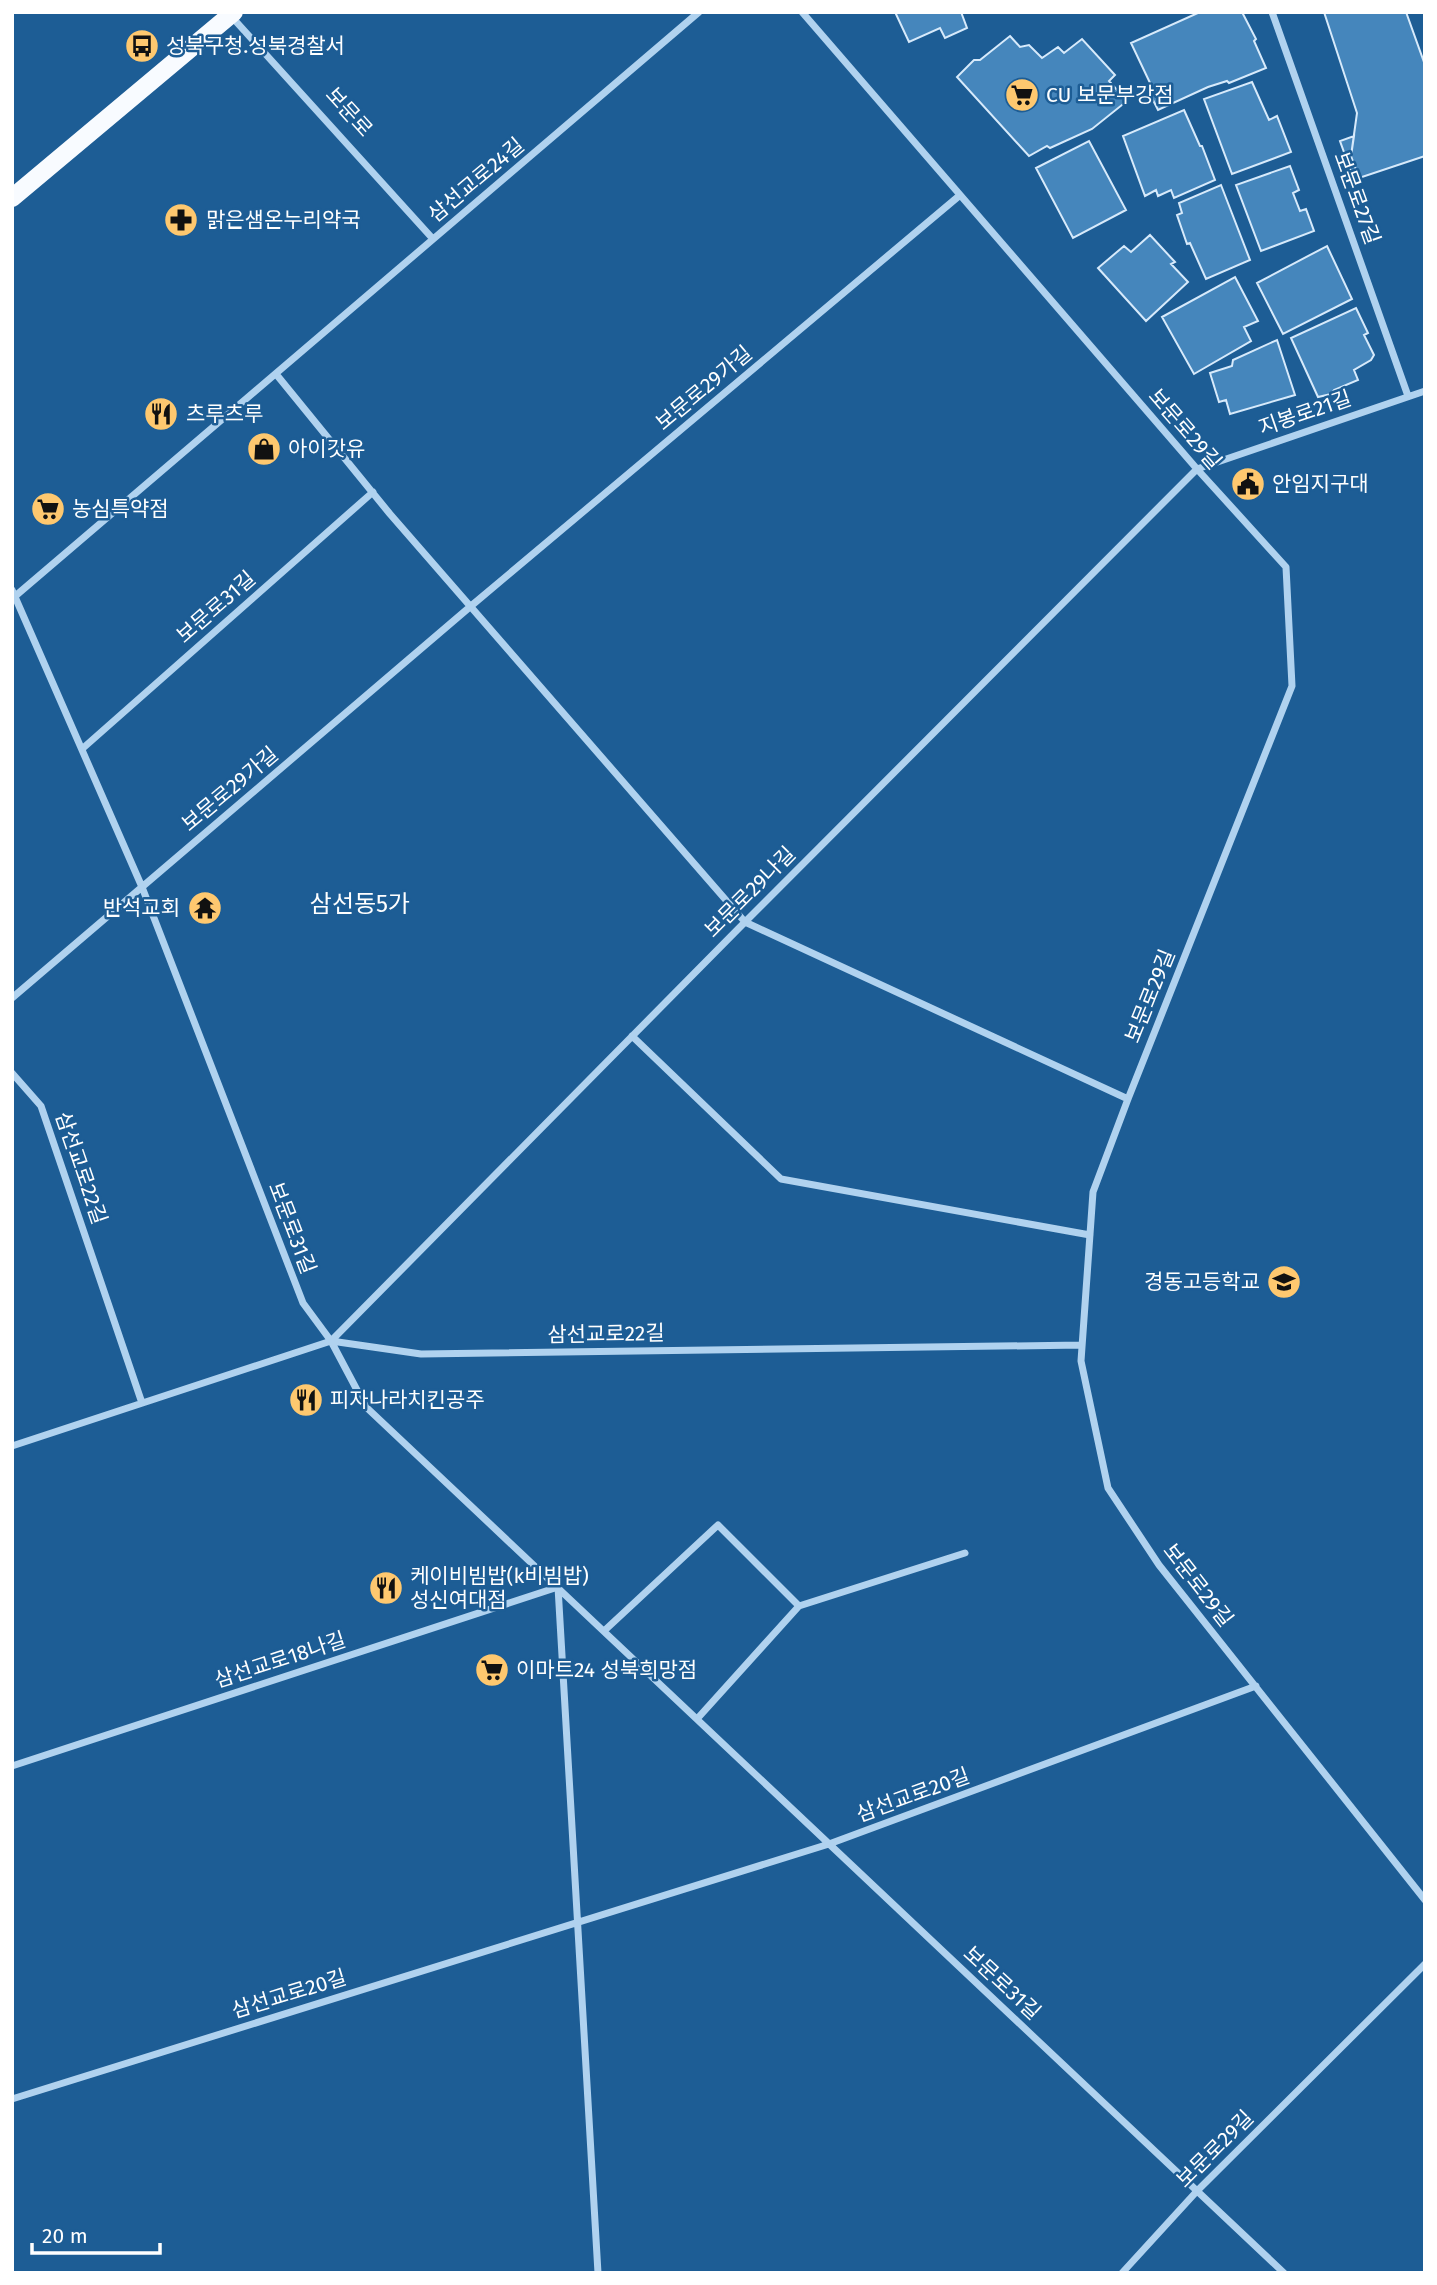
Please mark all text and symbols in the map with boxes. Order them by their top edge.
bus stop icon: 성북구청.성북경찰서 [123,27,161,65]
place label: 성북구청.성북경찰서 [166,33,345,59]
supermarket icon: CU 보문부강점 [1003,76,1041,114]
street label: 보문로 [320,82,378,142]
place label: CU 보문부강점 [1046,82,1174,108]
street label: 삼선교로24길 [423,132,529,228]
street label: 보문로27길 [1328,148,1386,248]
pharmacy icon: 맑은샘온누리약국 [162,201,200,239]
place label: 맑은샘온누리약국 [206,207,361,233]
street label: 보문로29가길 [651,340,757,436]
street label: 보문로29길 [1143,383,1227,475]
street label: 지봉로21길 [1255,385,1355,441]
restaurant icon: 츠루츠루 [142,395,180,433]
place label: 츠루츠루 [186,401,263,427]
shop icon: 아이갓유 [245,430,283,468]
place label: 아이갓유 [288,436,365,462]
public building icon: 안임지구대 [1229,465,1267,503]
place label: 안임지구대 [1272,471,1369,497]
supermarket icon: 농심특약점 [29,490,67,528]
place label: 농심특약점 [72,496,169,522]
street label: 보문로31길 [171,566,261,648]
street label: 보문로29가길 [177,741,283,837]
street label: 보문로29나길 [699,841,801,943]
temple icon: 반석교회 [186,889,224,927]
district label: 삼선동5가 [310,890,410,918]
place label: 반석교회 [103,895,180,921]
street label: 보문로29길 [1119,945,1181,1047]
street label: 삼선교로22길 [50,1108,112,1228]
street label: 보문로31길 [263,1178,321,1278]
school or university icon: 경동고등학교 [1265,1263,1303,1301]
place label: 경동고등학교 [1144,1269,1260,1295]
street label: 삼선교로22길 [547,1320,665,1348]
restaurant icon: 피자나라치킨공주 [287,1381,325,1419]
place label: 피자나라치킨공주 [330,1387,485,1413]
street label: 보문로29길 [1157,1538,1239,1632]
place label: 케이비빔밥(k비빔밥) 성신여대점 [410,1563,589,1613]
restaurant icon: 케이비빔밥(k비빔밥) 성신여대점 [367,1569,405,1607]
street label: 삼선교로18나길 [211,1627,349,1693]
supermarket icon: 이마트24 성북희망점 [473,1651,511,1689]
place label: 이마트24 성북희망점 [516,1657,697,1683]
street label: 삼선교로20길 [853,1762,973,1828]
street label: 보문로31길 [958,1941,1046,2025]
street label: 삼선교로20길 [228,1964,350,2024]
street label: 보문로29길 [1171,2105,1259,2193]
scale bar [32,2212,159,2256]
text: 20 m [42,2223,88,2249]

